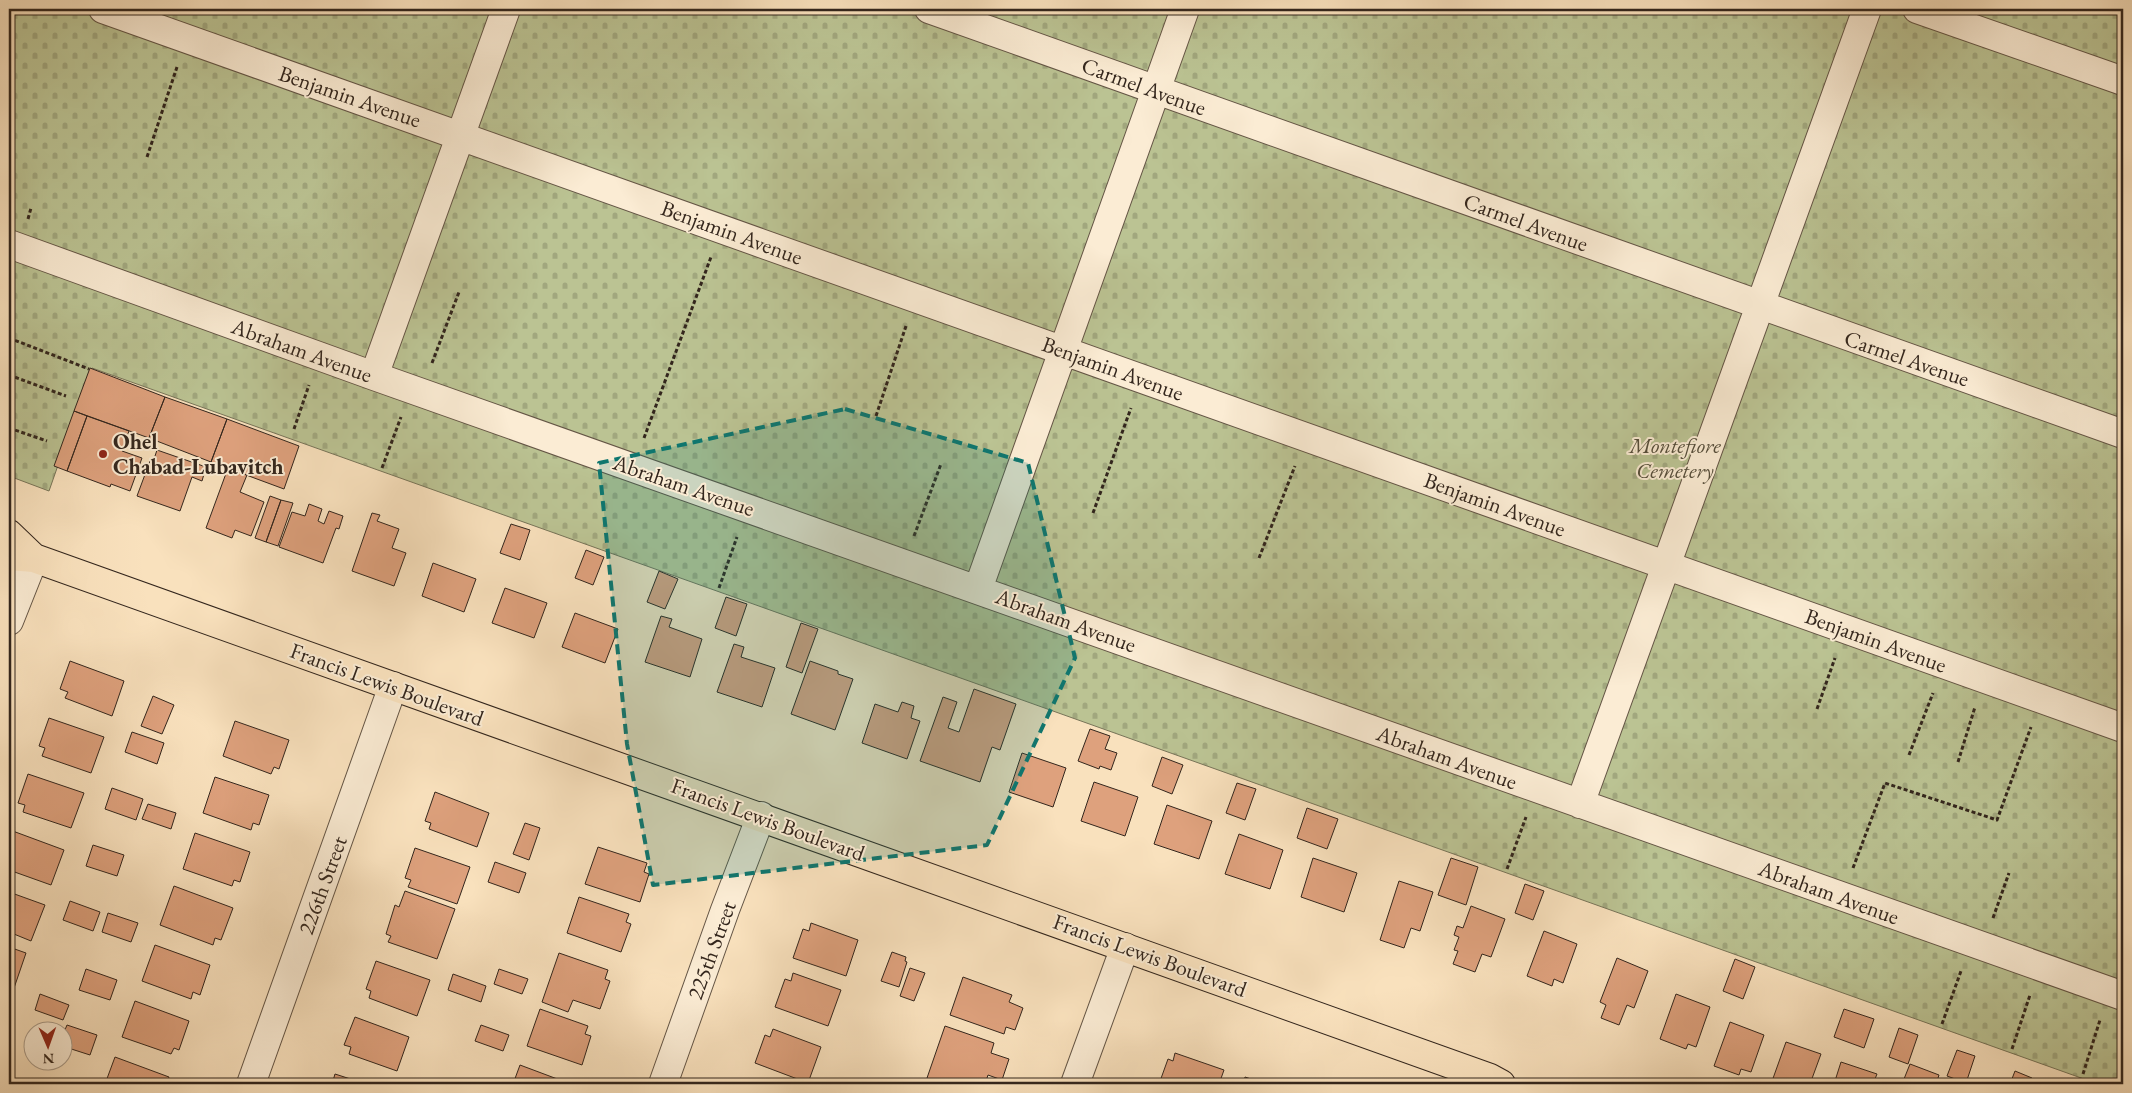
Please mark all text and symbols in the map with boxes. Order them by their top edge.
street label: Carmel Avenue [1078,51,1210,123]
street label: Benjamin Avenue [275,59,425,134]
street label: Carmel Avenue [1460,187,1592,259]
street label: Benjamin Avenue [657,193,807,272]
street label: Abraham Avenue [227,311,376,389]
street label: Carmel Avenue [1841,324,1974,394]
street label: Benjamin Avenue [1038,329,1188,408]
place label: Ohel Chabad-Lubavitch [113,427,284,481]
park label: Montefiore Cemetery [1627,431,1721,485]
street label: Abraham Avenue [608,447,759,523]
marker: Ohel Chabad-Lubavitch [97,448,109,460]
street label: Benjamin Avenue [1420,465,1570,544]
street label: Abraham Avenue [991,581,1140,659]
street label: Benjamin Avenue [1801,601,1951,680]
street label: Francis Lewis Boulevard [286,636,488,733]
street label: Abraham Avenue [1372,718,1521,796]
street label: Francis Lewis Boulevard [667,771,869,868]
street label: 226th Street [291,832,354,938]
street label: Abraham Avenue [1754,853,1903,931]
street label: 225th Street [680,897,743,1003]
street label: Francis Lewis Boulevard [1049,907,1251,1004]
north arrow [22,1020,72,1070]
text: N [42,1050,54,1068]

